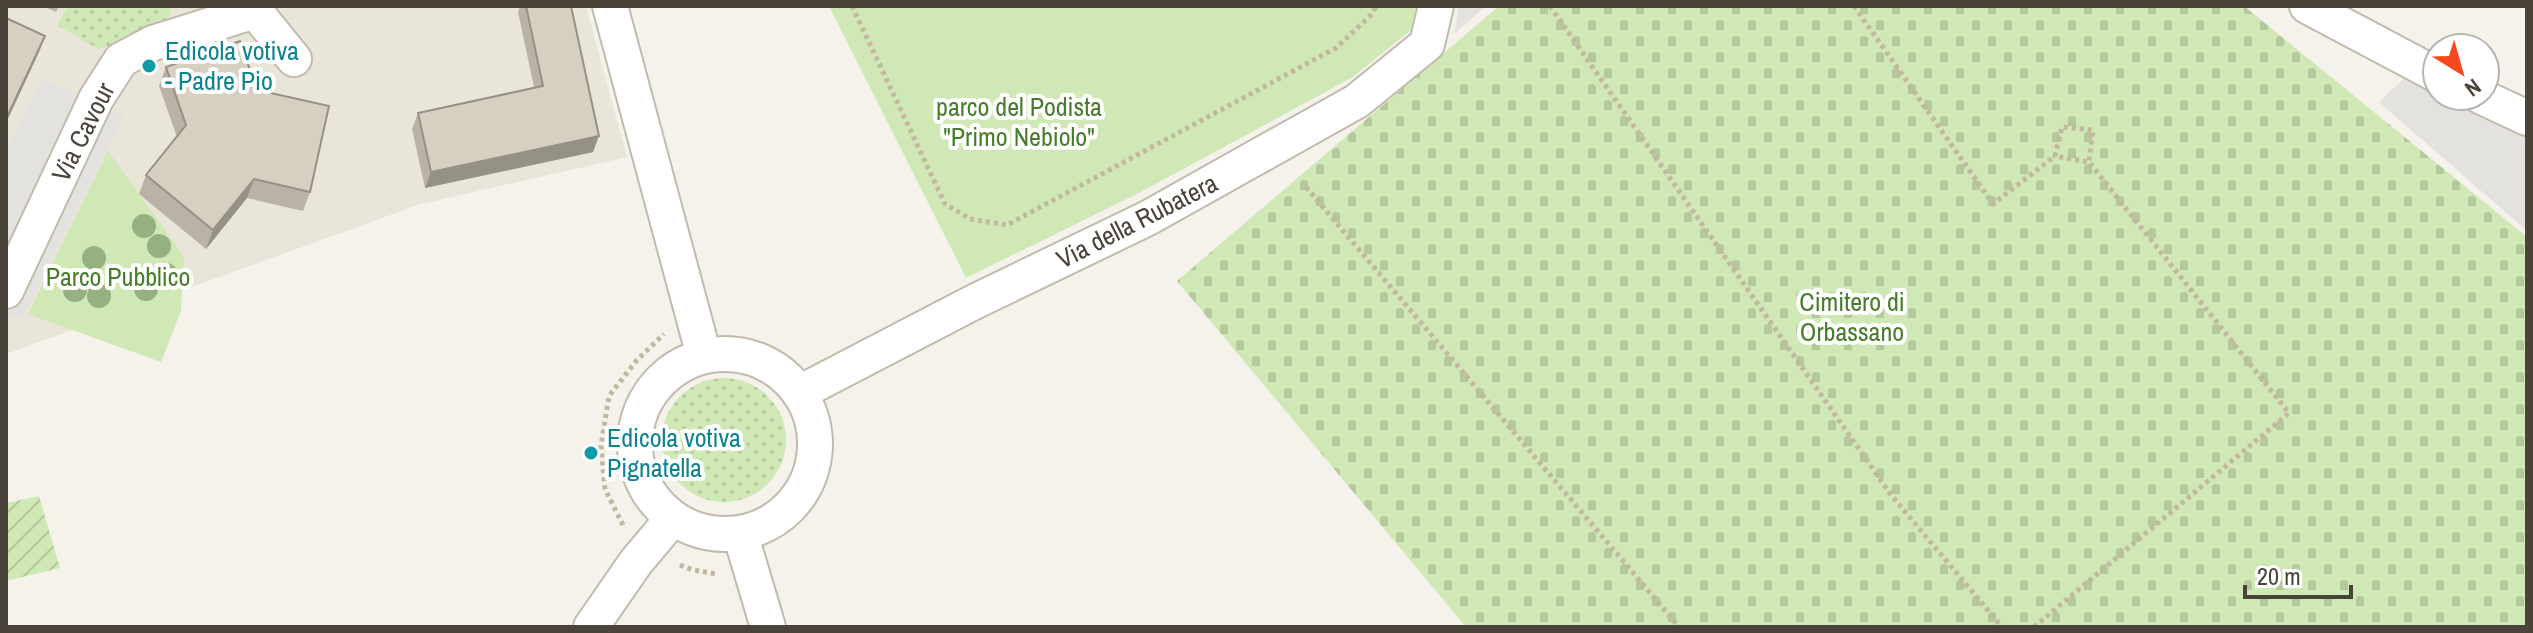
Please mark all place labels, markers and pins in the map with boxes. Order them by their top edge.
place label: Edicola votiva - Padre Pio [165,33,299,98]
marker: Edicola votiva - Padre Pio [140,57,158,75]
place label: Edicola votiva Pignatella [607,420,741,485]
marker: Edicola votiva Pignatella [582,444,600,462]

